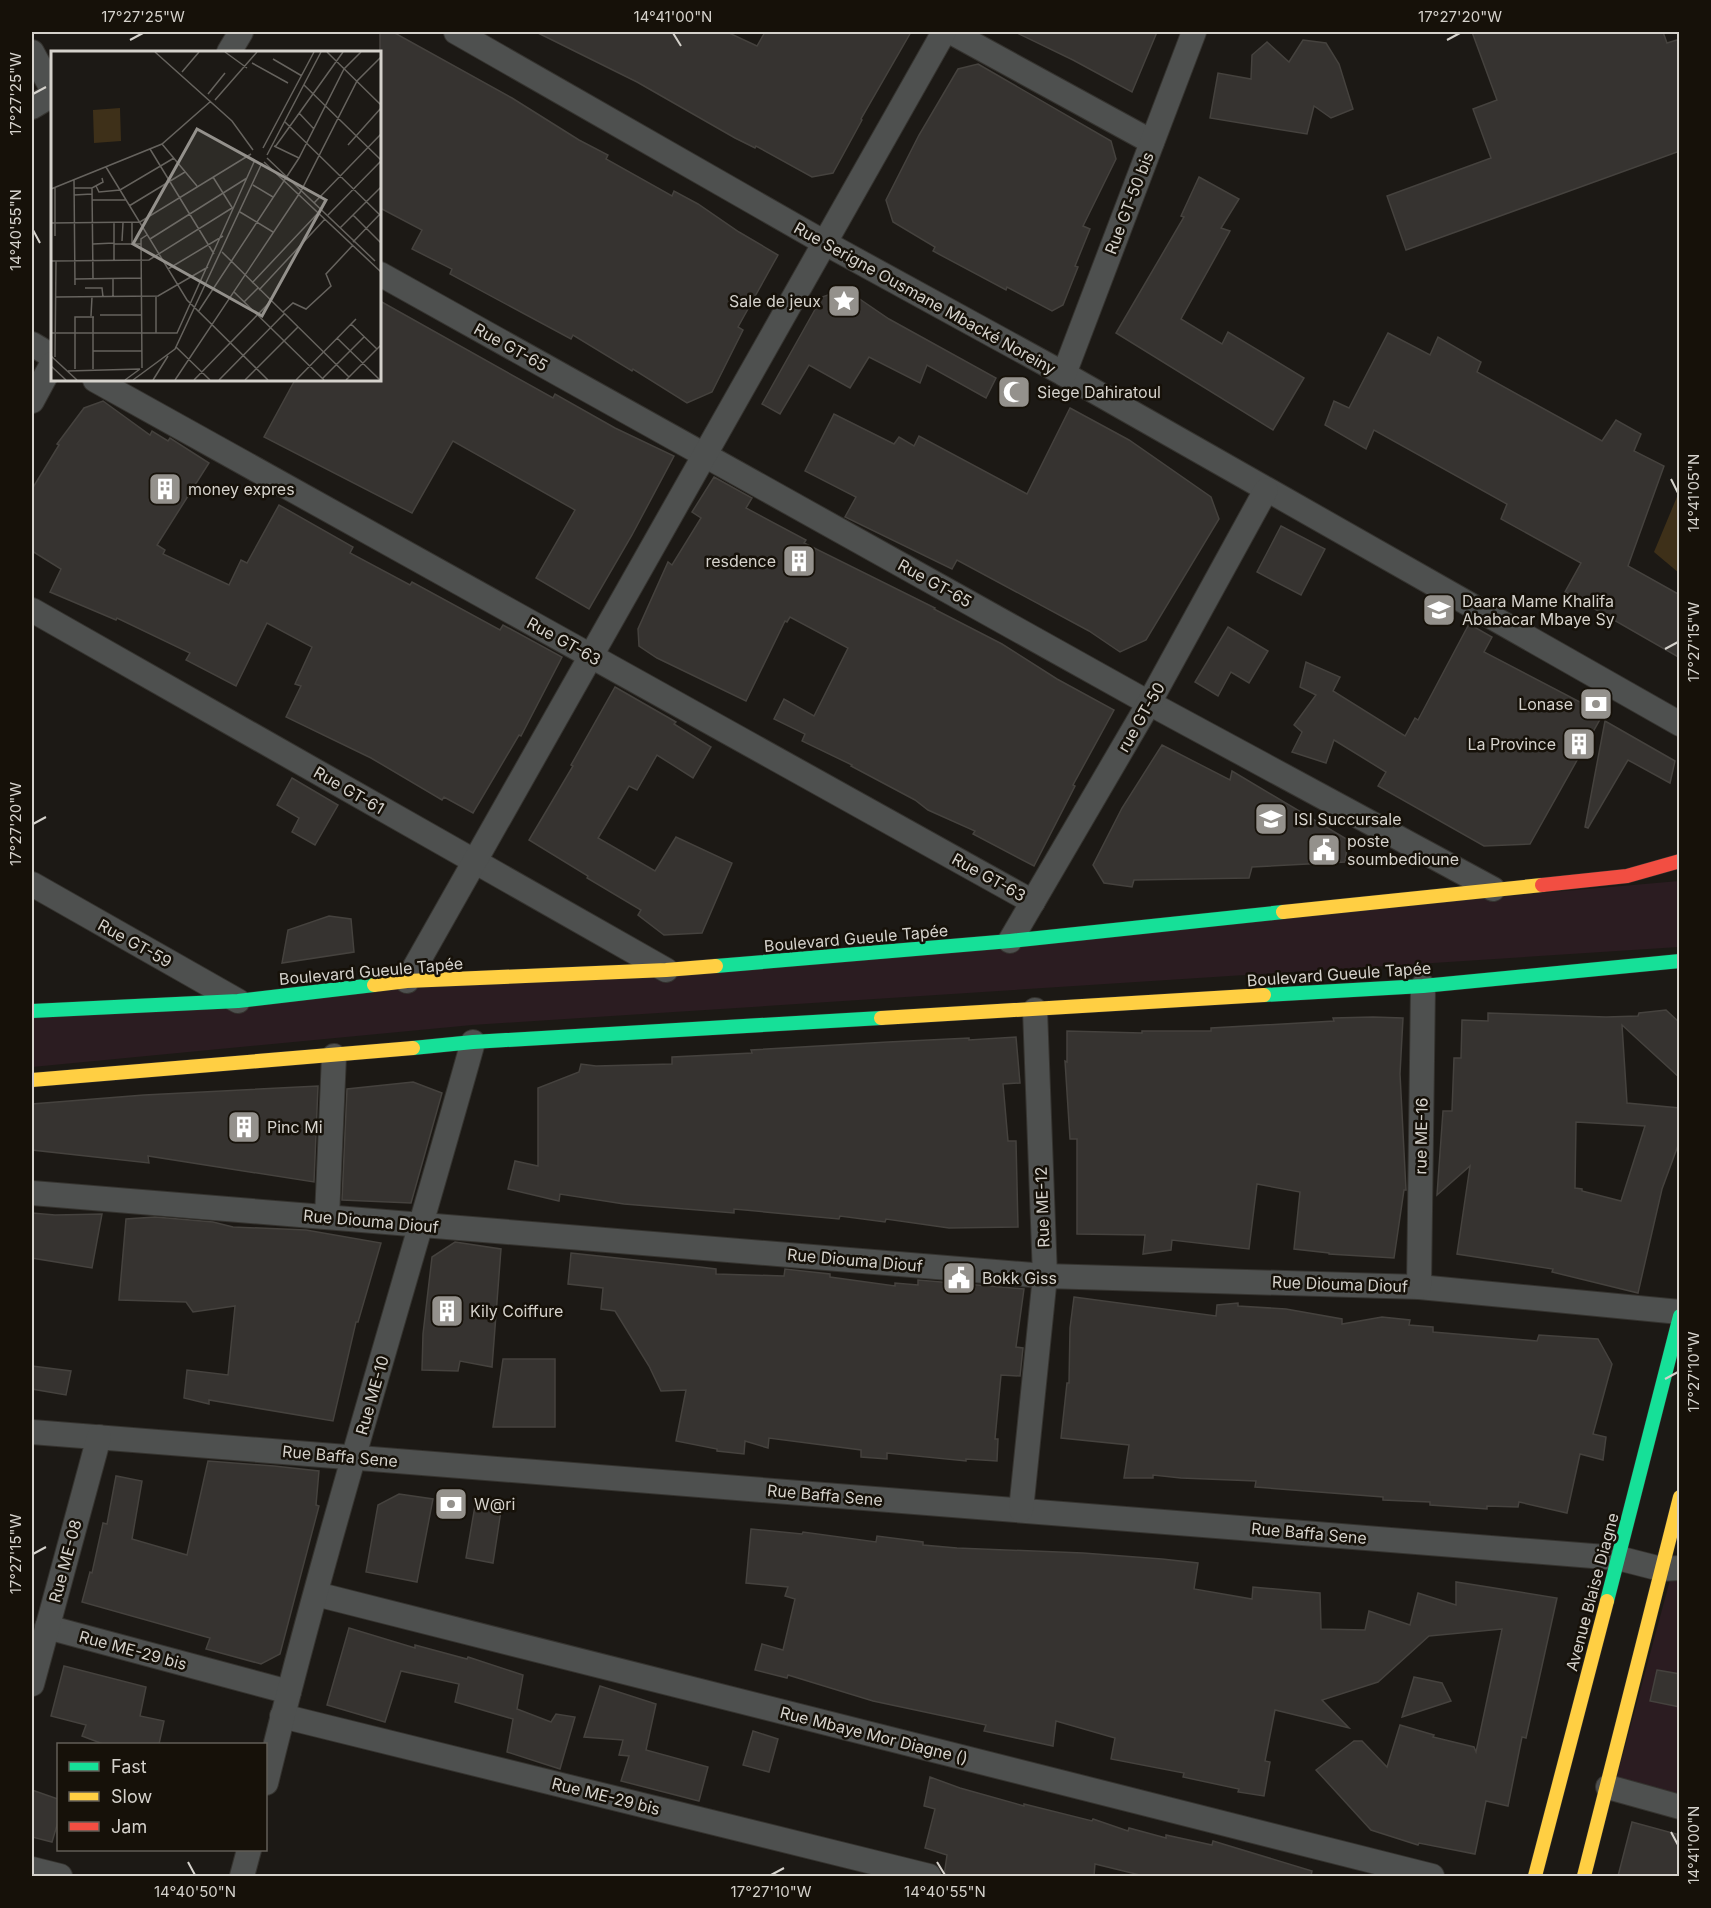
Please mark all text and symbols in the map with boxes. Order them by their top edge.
text: 17°27'25"W [101,7,185,26]
text: 14°41'00"N [634,7,712,26]
text: 17°27'20"W [1418,7,1502,26]
inset map [51,51,381,381]
text: 17°27'25"W [6,52,25,136]
street label: Rue GT-50 bis [1100,149,1158,257]
text: 14°40'55"N [6,189,25,271]
street label: Rue Serigne Ousmane Mbacké Noreiny [791,217,1059,379]
place icon: Sale de jeux [826,283,862,319]
place label: Sale de jeux [729,291,821,311]
street label: Rue GT-65 [471,319,551,375]
mosque icon: Siege Dahiratoul [996,374,1032,410]
place label: Siege Dahiratoul [1037,382,1161,402]
text: 14°41'05"N [1684,454,1703,532]
building icon: money expres [147,471,183,507]
place label: money expres [188,479,295,499]
building icon: resdence [781,543,817,579]
place label: resdence [705,551,776,571]
street label: Rue GT-65 [895,555,975,611]
place label: Daara Mame Khalifa Ababacar Mbaye Sy [1462,591,1615,629]
school or university icon: Daara Mame Khalifa Ababacar Mbaye Sy [1421,592,1457,628]
text: 17°27'15"W [1684,602,1703,682]
street label: Rue GT-63 [524,613,604,669]
street label: rue GT-50 [1113,679,1169,755]
bank icon: Lonase [1578,686,1614,722]
place label: Lonase [1518,694,1573,714]
building icon: La Province [1561,726,1597,762]
place label: La Province [1467,734,1556,754]
street label: Rue GT-61 [310,762,388,818]
text: 17°27'20"W [6,782,25,866]
school or university icon: ISI Succursale [1253,801,1289,837]
place label: ISI Succursale [1294,809,1401,829]
place label: poste soumbedioune [1347,831,1459,869]
public building icon: poste soumbedioune [1306,832,1342,868]
street label: Rue GT-63 [949,849,1029,905]
street label: Rue GT-59 [95,915,175,971]
street label: Boulevard Gueule Tapée [763,920,949,956]
street label: Boulevard Gueule Tapée [278,953,464,989]
street label: Boulevard Gueule Tapée [1246,958,1432,990]
street label: rue ME-16 [1410,1097,1432,1175]
building icon: Pinc Mi [226,1109,262,1145]
place label: Pinc Mi [267,1117,323,1137]
street label: Rue ME-12 [1031,1166,1053,1248]
street label: Rue Diouma Diouf [302,1205,440,1237]
street label: Rue Diouma Diouf [786,1244,924,1276]
public building icon: Bokk Giss [941,1260,977,1296]
place label: Bokk Giss [982,1268,1057,1288]
street label: Rue Diouma Diouf [1272,1272,1408,1296]
building icon: Kily Coiffure [429,1293,465,1329]
place label: Kily Coiffure [470,1301,563,1321]
text: 17°27'10"W [1684,1331,1703,1412]
street label: Rue ME-10 [351,1353,393,1437]
street label: Rue Baffa Sene [281,1441,399,1471]
street label: Rue Baffa Sene [766,1480,884,1510]
bank icon: W@ri [433,1486,469,1522]
place label: W@ri [474,1494,515,1514]
street label: Avenue Blaise Diagne [1561,1511,1623,1673]
text: 17°27'15"W [6,1514,25,1594]
street label: Rue ME-08 [44,1517,86,1605]
street label: Rue Baffa Sene [1250,1518,1368,1548]
street label: Rue ME-29 bis [77,1626,189,1674]
street label: Rue Mbaye Mor Diagne () [778,1702,970,1768]
legend [57,1743,267,1851]
text: Fast [111,1756,147,1777]
street label: Rue ME-29 bis [550,1773,662,1819]
text: Slow [111,1786,152,1807]
text: 14°41'00"N [1684,1806,1703,1884]
text: Jam [111,1816,147,1837]
text: 14°40'50"N [154,1882,236,1901]
text: 17°27'10"W [731,1882,812,1901]
text: 14°40'55"N [904,1882,986,1901]

